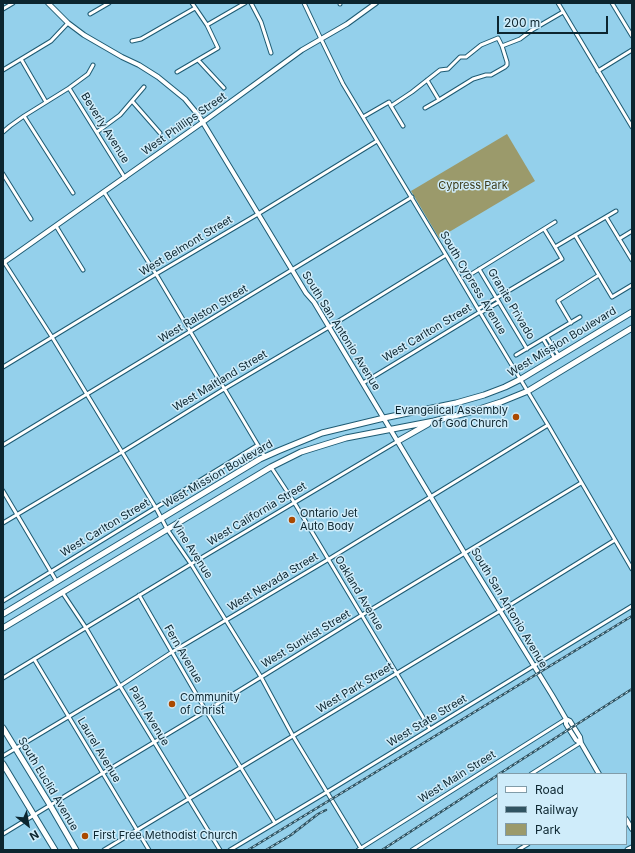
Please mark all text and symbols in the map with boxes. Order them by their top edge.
scale bar [499,8,610,34]
text: 200 m [504,15,540,30]
street label: Beverly Avenue [78,90,132,166]
street label: West Phillips Street [139,90,229,158]
park label: Cypress Park [438,179,508,193]
street label: West Belmont Street [137,213,235,279]
street label: South Cypress Avenue [437,229,509,337]
street label: Granite Privado [485,266,537,342]
street label: South San Antonio Avenue [299,269,383,393]
street label: West Ralston Street [156,282,250,346]
street label: West Carlton Street [380,301,474,365]
street label: West Mission Boulevard [505,304,619,380]
street label: West Maitland Street [170,348,270,414]
place label: Evangelical Assembly of God Church [395,404,508,430]
marker: Evangelical Assembly of God Church [511,412,521,422]
street label: West Mission Boulevard [161,437,275,511]
street label: West California Street [205,479,309,549]
street label: West Carlton Street [58,496,152,560]
place label: Ontario Jet Auto Body [300,507,358,533]
marker: Ontario Jet Auto Body [287,515,297,525]
street label: Vine Avenue [169,519,215,581]
street label: South San Antonio Avenue [468,546,550,670]
street label: West Nevada Street [225,550,321,614]
street label: Oakland Avenue [332,553,386,633]
street label: West Sunkist Street [259,607,353,671]
street label: Fern Avenue [161,623,205,685]
street label: West Park Street [314,660,396,716]
street label: Palm Avenue [126,684,172,748]
place label: Community of Christ [180,691,240,717]
street label: West State Street [385,692,469,750]
marker: Community of Christ [167,699,177,709]
street label: Laurel Avenue [74,715,124,785]
street label: South Euclid Avenue [15,735,81,833]
street label: West Main Street [416,748,498,806]
legend [497,773,627,845]
text: Road [535,782,564,797]
text: Railway [535,802,578,817]
north arrow [8,805,48,845]
text: Park [535,822,561,837]
text: N [27,827,41,843]
place label: First Free Methodist Church [93,829,238,843]
marker: First Free Methodist Church [80,831,90,841]

